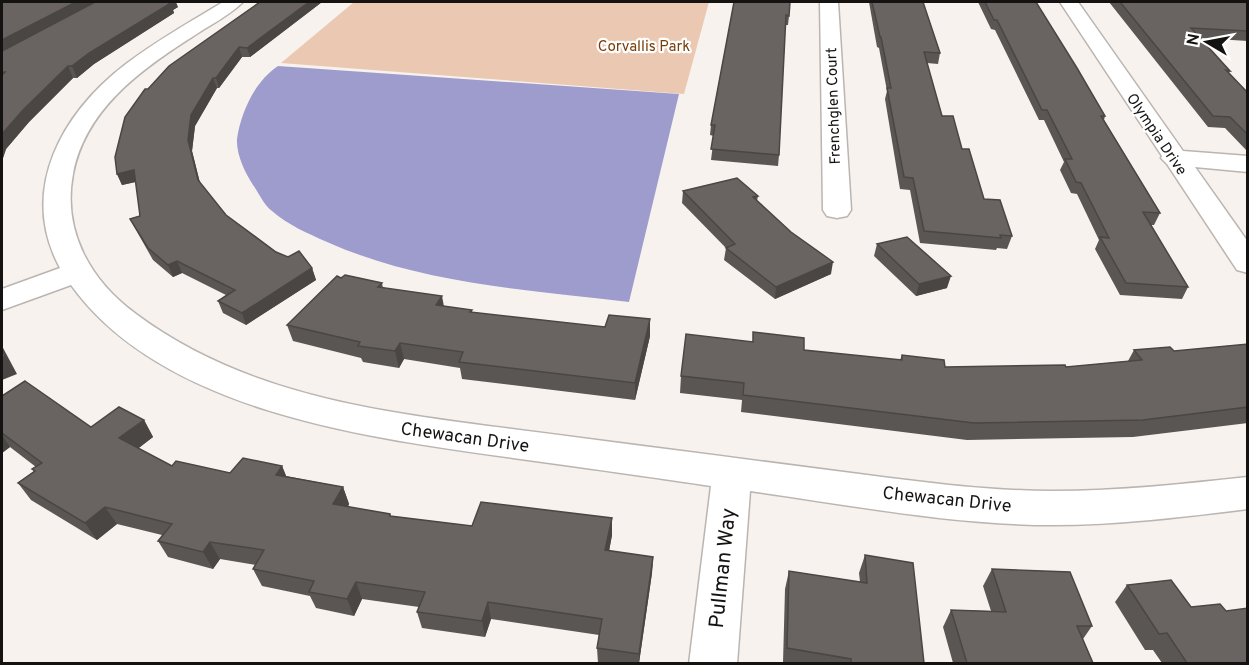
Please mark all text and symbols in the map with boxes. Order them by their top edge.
north arrow [1177,12,1237,72]
text: N [1183,32,1205,47]
park label: Corvallis Park [598,38,690,57]
street label: Frenchglen Court [823,47,846,165]
street label: Olympia Drive [1121,90,1190,180]
street label: Chewacan Drive [399,418,531,459]
street label: Chewacan Drive [881,482,1012,519]
street label: Pullman Way [704,507,743,630]

